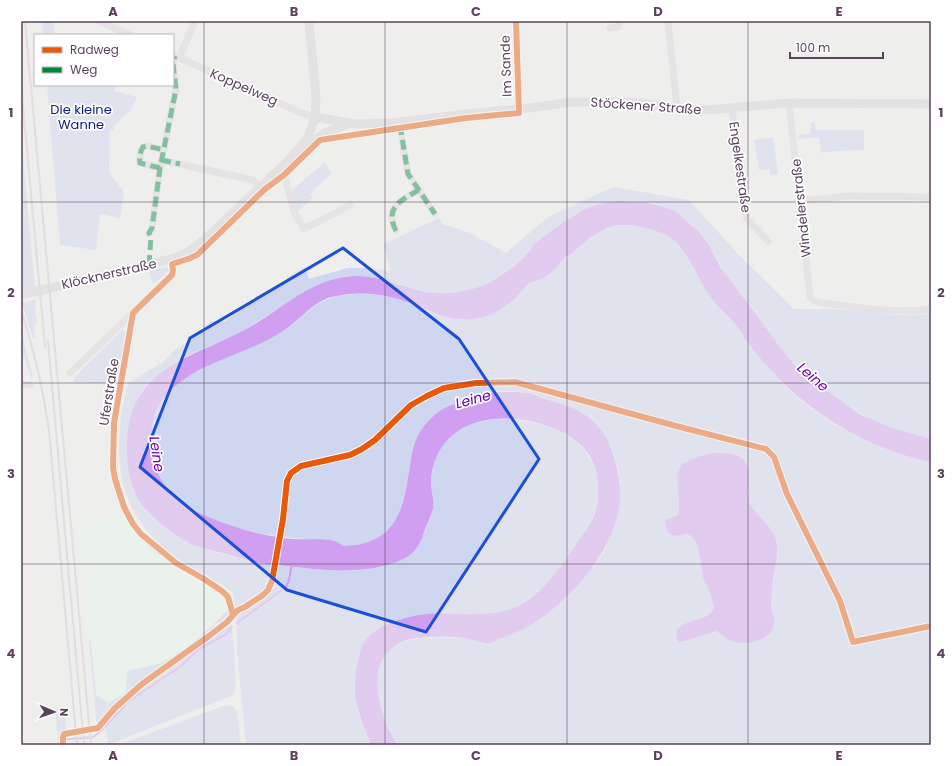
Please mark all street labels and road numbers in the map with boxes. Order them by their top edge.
street label: Im Sande [495,35,517,97]
street label: Koppelweg [207,64,281,110]
street label: Stöckener Straße [590,93,702,119]
street label: Engelkestraße [724,120,756,214]
street label: Windelerstraße [786,158,816,258]
street label: Klöcknerstraße [60,254,158,294]
street label: Uferstraße [94,357,124,427]

